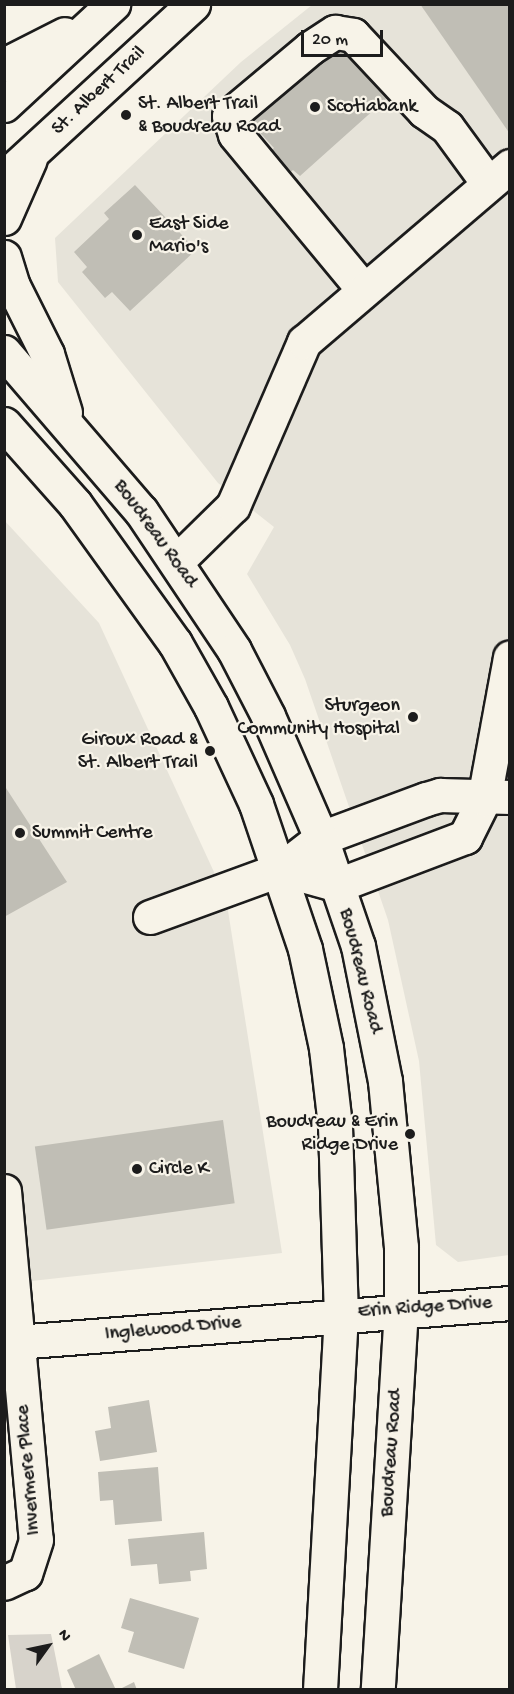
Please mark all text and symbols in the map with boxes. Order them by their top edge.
scale bar [304,18,386,56]
text: 20 m [312,30,348,51]
street label: St. Albert Trail [47,41,151,141]
place label: St. Albert Trail & Boudreau Road [138,92,280,139]
place label: Scotiabank [327,95,417,119]
marker: Scotiabank [308,100,322,114]
marker: St. Albert Trail & Boudreau Road [119,108,133,122]
place label: East Side Mario's [149,212,228,259]
marker: East Side Mario's [130,228,144,242]
street label: Boudreau Road [108,475,202,593]
place label: Sturgeon Community Hospital [237,694,400,741]
marker: Sturgeon Community Hospital [404,708,422,726]
place label: Giroux Road & St. Albert Trail [78,728,198,775]
marker: Giroux Road & St. Albert Trail [203,744,217,758]
place label: Summit Centre [32,821,153,845]
marker: Summit Centre [13,826,27,840]
street label: Boudreau Road [333,906,387,1036]
place label: Boudreau & Erin Ridge Drive [266,1110,398,1157]
marker: Boudreau & Erin Ridge Drive [403,1127,417,1141]
place label: Circle K [149,1157,209,1181]
marker: Circle K [130,1162,144,1176]
street label: Erin Ridge Drive [357,1291,493,1325]
street label: Inglewood Drive [104,1311,242,1347]
street label: Boudreau Road [376,1388,408,1518]
street label: Invermere Place [11,1404,47,1536]
north arrow [18,1616,78,1676]
text: N [53,1626,74,1645]

